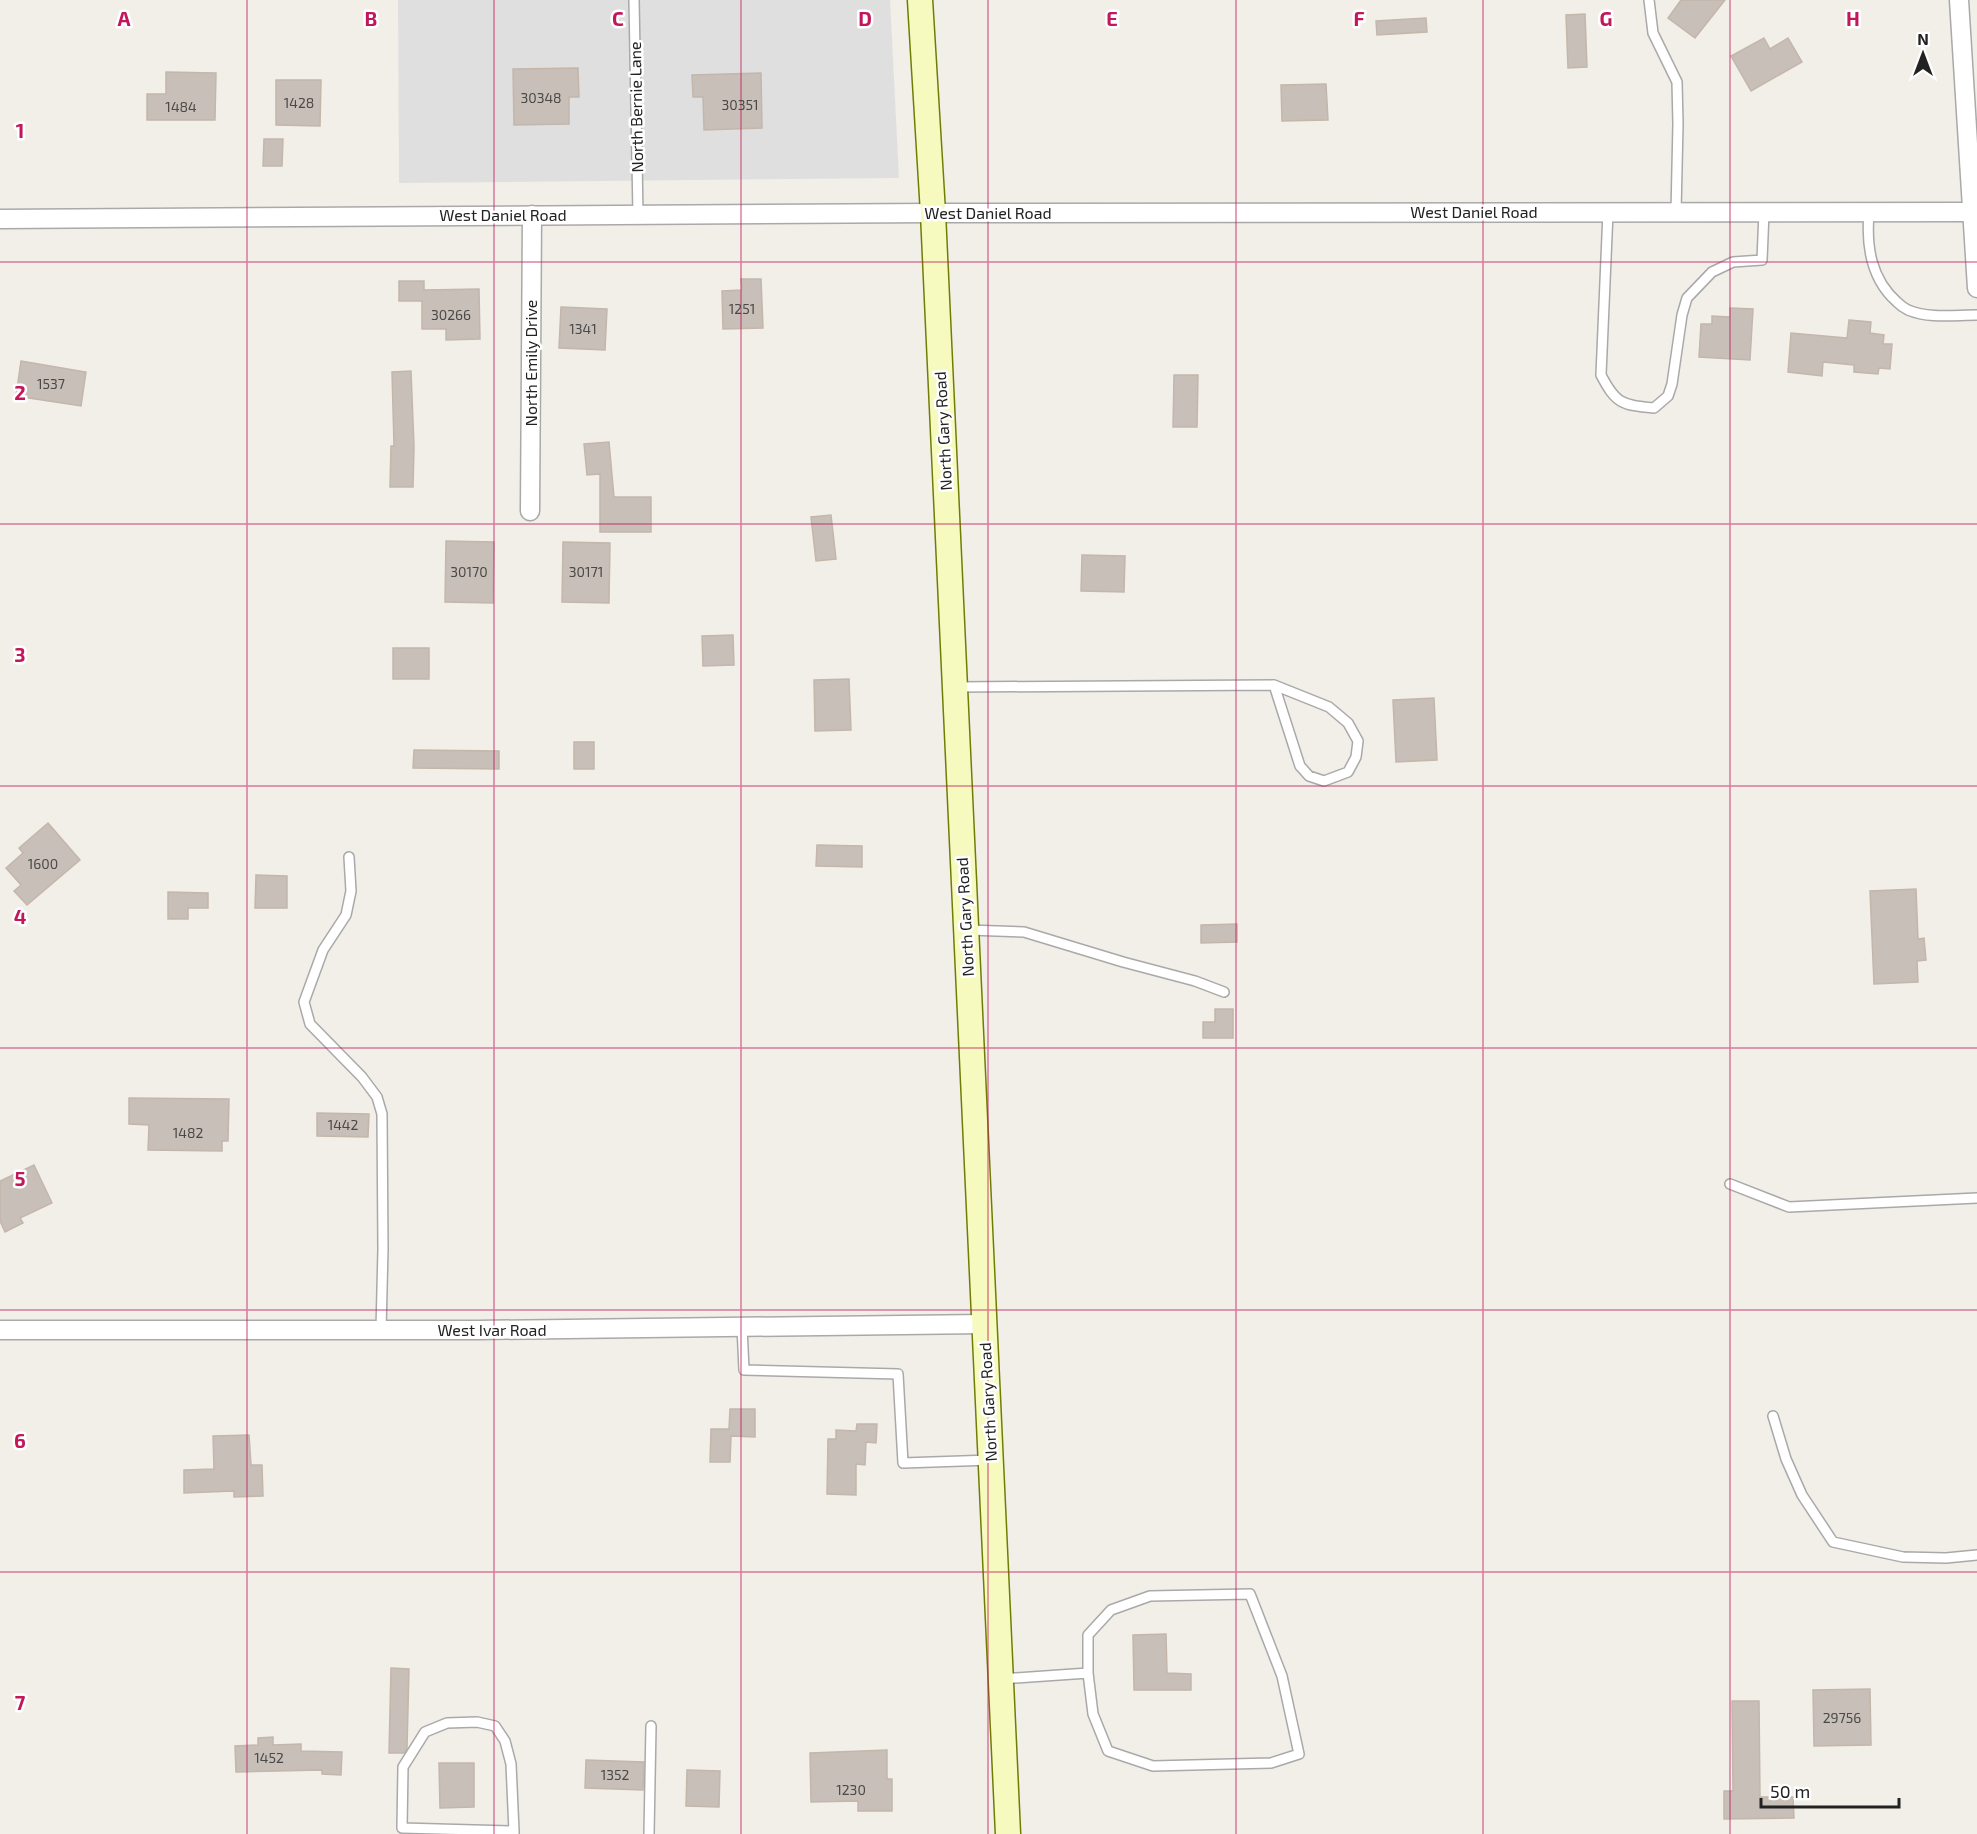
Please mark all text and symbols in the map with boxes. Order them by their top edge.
text: A [117,6,131,30]
text: B [365,6,377,30]
text: C [612,6,624,30]
text: D [858,6,872,30]
text: E [1106,6,1118,30]
text: F [1353,6,1365,30]
text: G [1600,6,1612,30]
text: H [1846,6,1860,30]
north arrow [1893,24,1953,84]
text: N [1917,29,1929,48]
street label: North Bernie Lane [625,41,646,173]
house number: 30348 [520,89,562,106]
house number: 1428 [284,94,314,111]
house number: 30351 [721,96,759,113]
house number: 1484 [165,98,197,115]
text: 1 [16,118,24,142]
street label: West Daniel Road [1410,202,1538,221]
street label: West Daniel Road [924,203,1052,222]
street label: West Daniel Road [439,205,567,224]
street label: North Emily Drive [521,300,540,426]
house number: 1251 [729,300,755,317]
house number: 30266 [431,306,471,323]
house number: 1341 [569,320,597,337]
street label: North Gary Road [930,371,955,491]
house number: 1537 [37,375,65,392]
text: 2 [14,380,26,404]
house number: 30170 [450,563,488,580]
house number: 30171 [569,563,603,580]
text: 3 [14,642,26,666]
house number: 1600 [28,855,58,872]
street label: North Gary Road [952,857,977,977]
text: 4 [14,904,27,928]
house number: 1442 [328,1116,358,1133]
house number: 1482 [173,1124,203,1141]
text: 5 [14,1166,26,1190]
street label: West Ivar Road [437,1320,547,1339]
street label: North Gary Road [975,1342,1000,1462]
text: 6 [14,1428,26,1452]
text: 7 [15,1690,26,1714]
house number: 29756 [1823,1709,1861,1726]
house number: 1452 [254,1749,284,1766]
house number: 1352 [601,1766,629,1783]
scale bar [1761,1771,1899,1809]
text: 50 m [1770,1780,1810,1802]
house number: 1230 [836,1781,866,1798]

